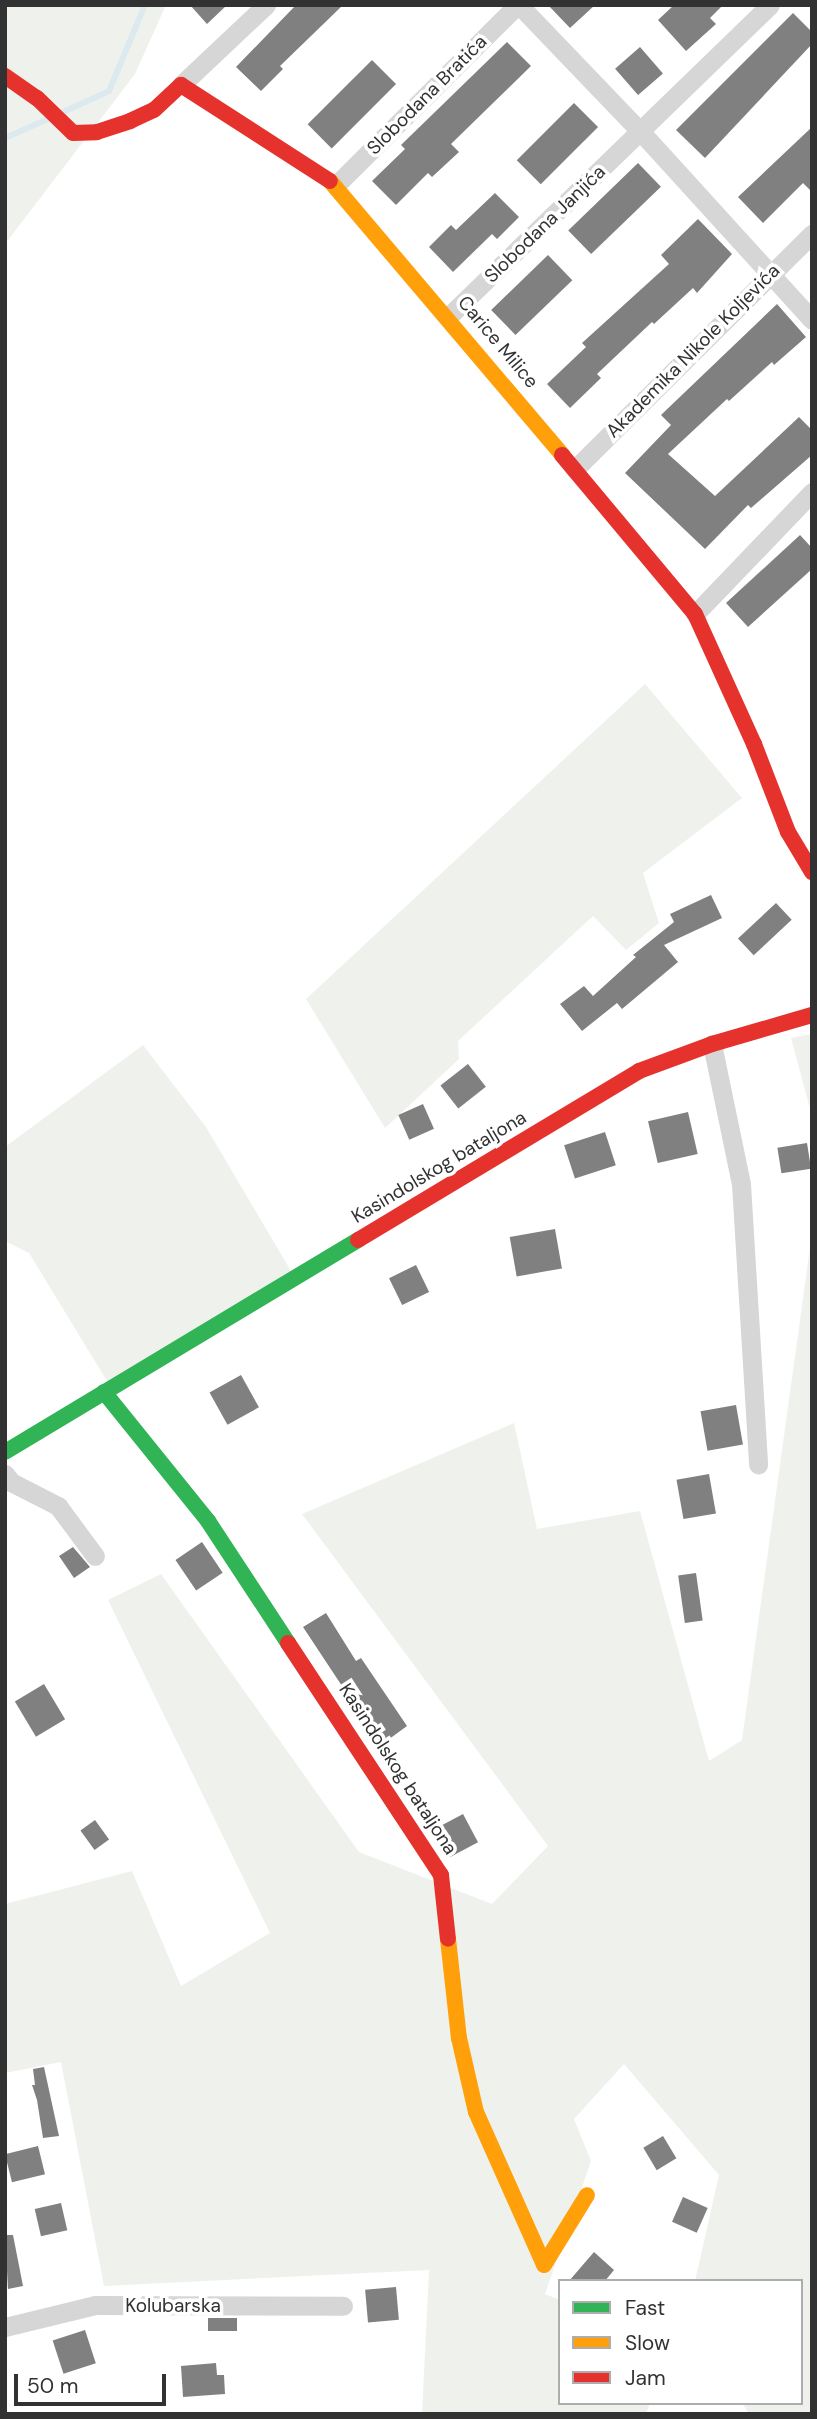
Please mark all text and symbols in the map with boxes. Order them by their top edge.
street label: Slobodana Bratića [362,30,492,160]
street label: Slobodana Janjića [480,160,610,288]
street label: Akademika Nikole Koljevića [601,259,785,443]
street label: Carice Milice [453,291,543,393]
street label: Kasindolskog bataljona [348,1106,530,1228]
street label: Kasindolskog bataljona [334,1679,462,1859]
legend [558,2279,803,2405]
text: Fast [625,2294,665,2322]
street label: Kolubarska [125,2295,221,2317]
text: Slow [625,2329,670,2357]
scale bar [18,2360,170,2404]
text: Jam [625,2364,666,2392]
text: 50 m [27,2372,78,2400]

